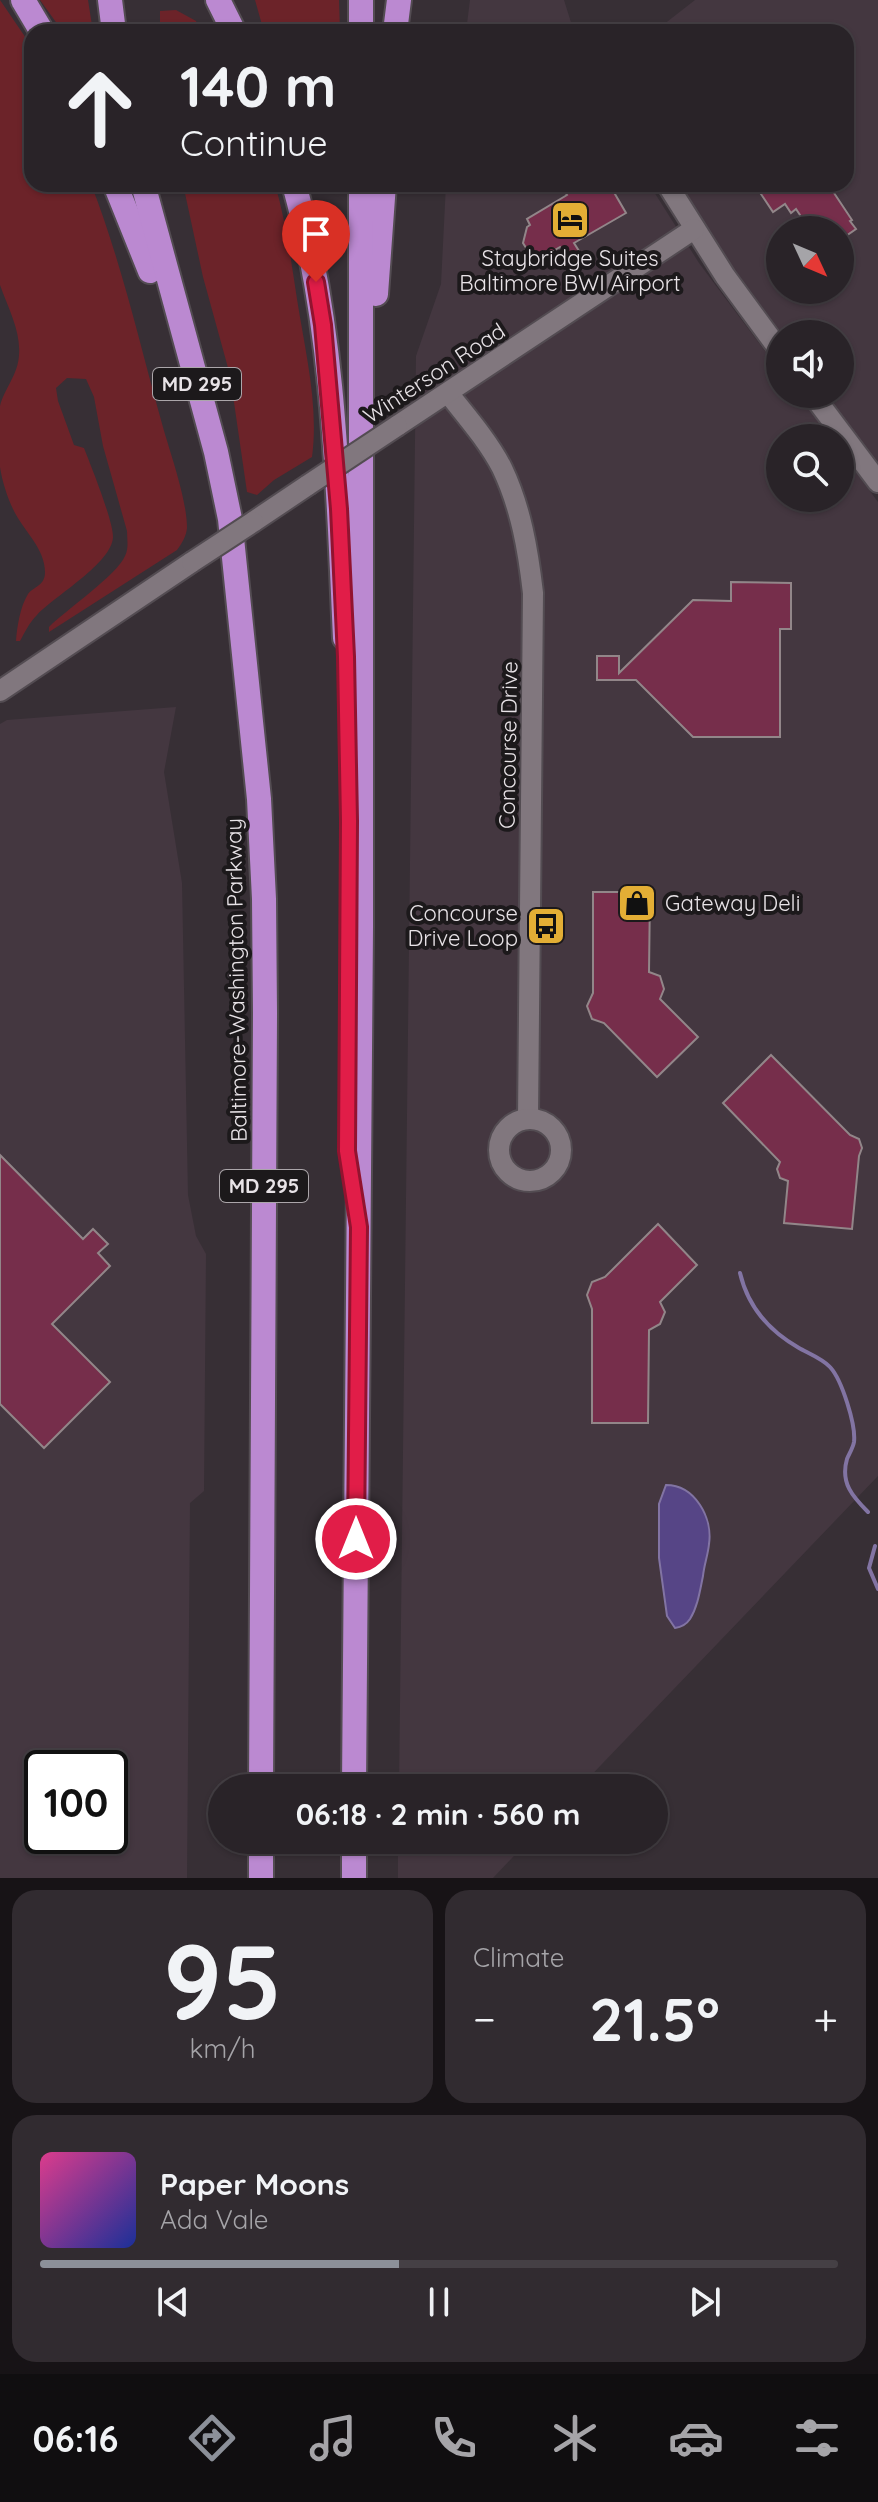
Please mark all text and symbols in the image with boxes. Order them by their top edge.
text: 140 m [180,51,336,121]
icon: ahead [48,56,152,160]
text: Continue [180,120,328,165]
hotel icon: Staybridge Suites Baltimore BWI Airport [549,199,591,241]
pin [282,200,350,282]
icon: arrive [294,212,338,256]
north arrow [766,216,854,304]
map controls [766,216,854,512]
place label: Staybridge Suites Baltimore BWI Airport [459,244,681,297]
street label: Winterson Road [358,317,510,429]
button: sound [766,320,854,408]
road number: MD 295 [153,368,241,400]
button: search [766,424,854,512]
street label: Concourse Drive [493,661,523,829]
street label: Baltimore-Washington Parkway [219,818,253,1142]
shop icon: Gateway Deli [616,882,658,924]
place label: Gateway Deli [665,889,800,917]
place label: Concourse Drive Loop [407,899,518,952]
bus stop icon: Concourse Drive Loop [525,905,567,947]
road number: MD 295 [220,1170,308,1202]
position arrow [314,1497,398,1581]
speed limit sign: 100 [24,1750,128,1854]
text: 06:18 · 2 min · 560 m [296,1795,580,1833]
text: 95 [163,1915,282,2045]
text: Climate [473,1941,564,1974]
text: 21.5° [589,1981,720,2056]
text: − [473,1991,496,2046]
text: + [813,1991,838,2046]
text: km/h [190,2032,255,2065]
text: Paper Moons [160,2165,349,2203]
text: Ada Vale [160,2203,269,2236]
icon: previous [151,2280,195,2324]
icon: pause [417,2280,461,2324]
icon: next [683,2280,727,2324]
icon: directions [184,2410,240,2466]
icon: music [305,2410,361,2466]
icon: phone [426,2410,482,2466]
icon: climate [547,2410,603,2466]
icon: car [668,2410,724,2466]
icon: filters [789,2410,845,2466]
text: 06:16 [33,2416,118,2461]

